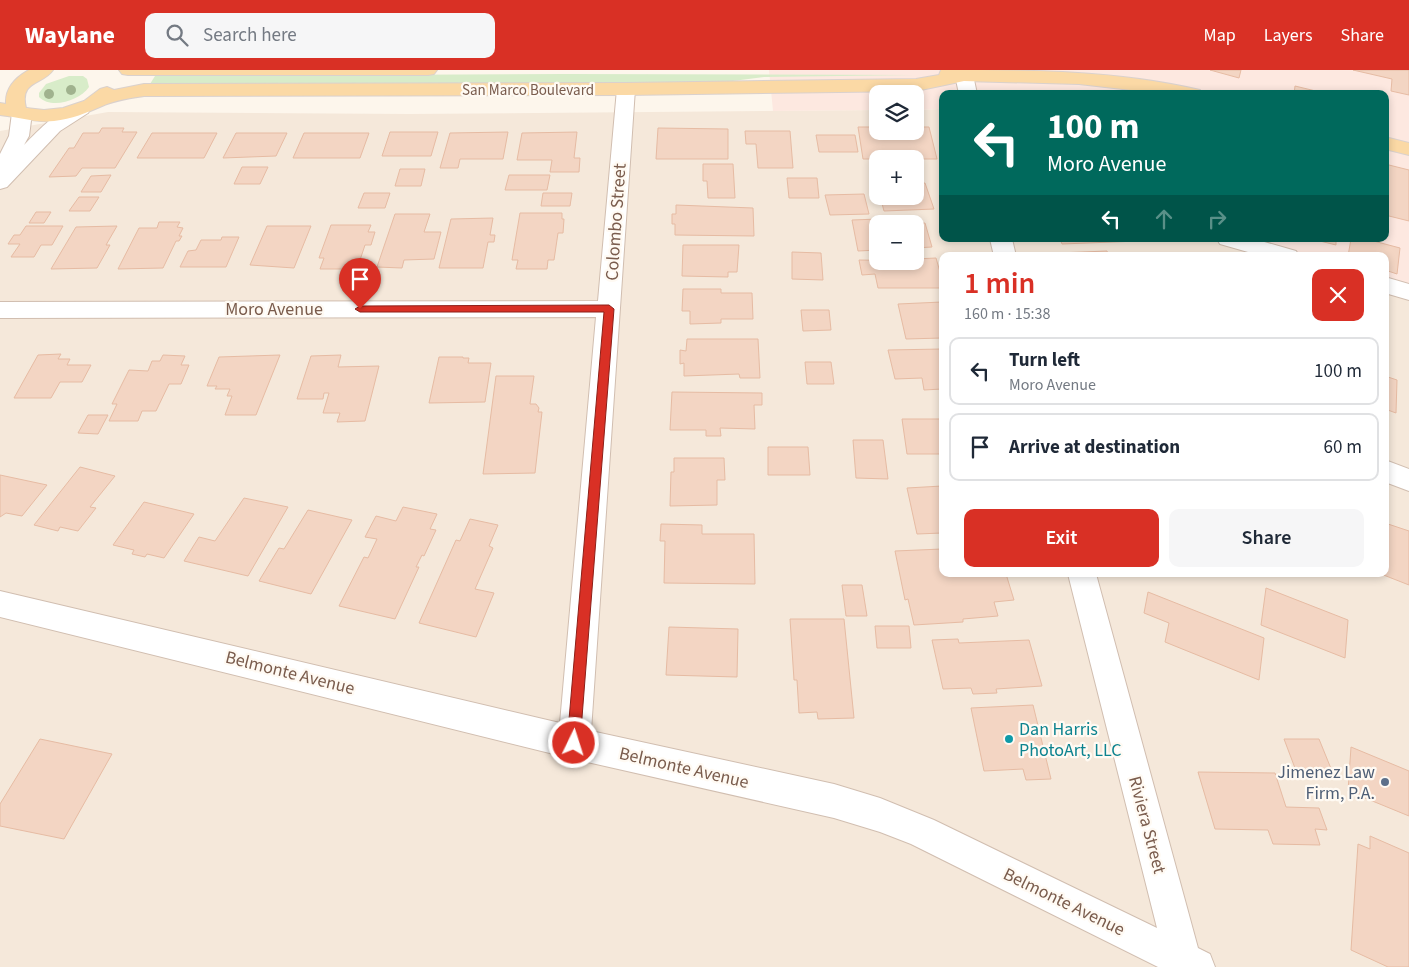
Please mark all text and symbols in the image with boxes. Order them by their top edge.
search box [145,13,495,58]
text: Waylane [25,18,115,53]
icon: search [163,21,191,49]
text: Search here [203,22,297,49]
text: Map [1204,23,1236,48]
text: Layers [1264,23,1313,48]
text: Share [1341,23,1384,48]
street label: San Marco Boulevard [462,80,594,101]
map controls [869,85,924,270]
button: layers [869,85,924,140]
text: 100 m [1047,102,1139,152]
icon: left [964,110,1029,175]
text: Moro Avenue [1047,148,1166,180]
button: + [869,150,924,205]
street label: Colombo Street [599,162,633,282]
icon: left [1097,205,1125,233]
icon: ahead [1150,205,1178,233]
icon: right [1203,205,1231,233]
button: − [869,215,924,270]
pin [339,258,381,309]
text: 1 min [964,262,1035,305]
icon: arrive [346,265,374,293]
button: close [1312,269,1364,321]
street label: Moro Avenue [225,297,323,322]
text: 160 m · 15:38 [964,303,1051,325]
text: Turn left [1009,347,1080,374]
icon: left [966,357,994,385]
text: 100 m [1314,358,1362,385]
text: Moro Avenue [1009,374,1096,396]
icon: arrive [966,433,994,461]
text: Arrive at destination [1009,434,1180,461]
text: 60 m [1324,434,1362,461]
button: Exit [964,509,1159,567]
button: Share [1169,509,1364,567]
street label: Belmonte Avenue [223,645,357,701]
position arrow [547,716,599,768]
place label: Dan Harris PhotoArt, LLC [1019,717,1122,763]
marker: Dan Harris PhotoArt, LLC [1003,733,1015,745]
street label: Belmonte Avenue [617,741,751,795]
place label: Jimenez Law Firm, P.A. [1277,760,1375,806]
street label: Riviera Street [1122,773,1172,877]
marker: Jimenez Law Firm, P.A. [1379,776,1391,788]
street label: Belmonte Avenue [999,862,1129,942]

